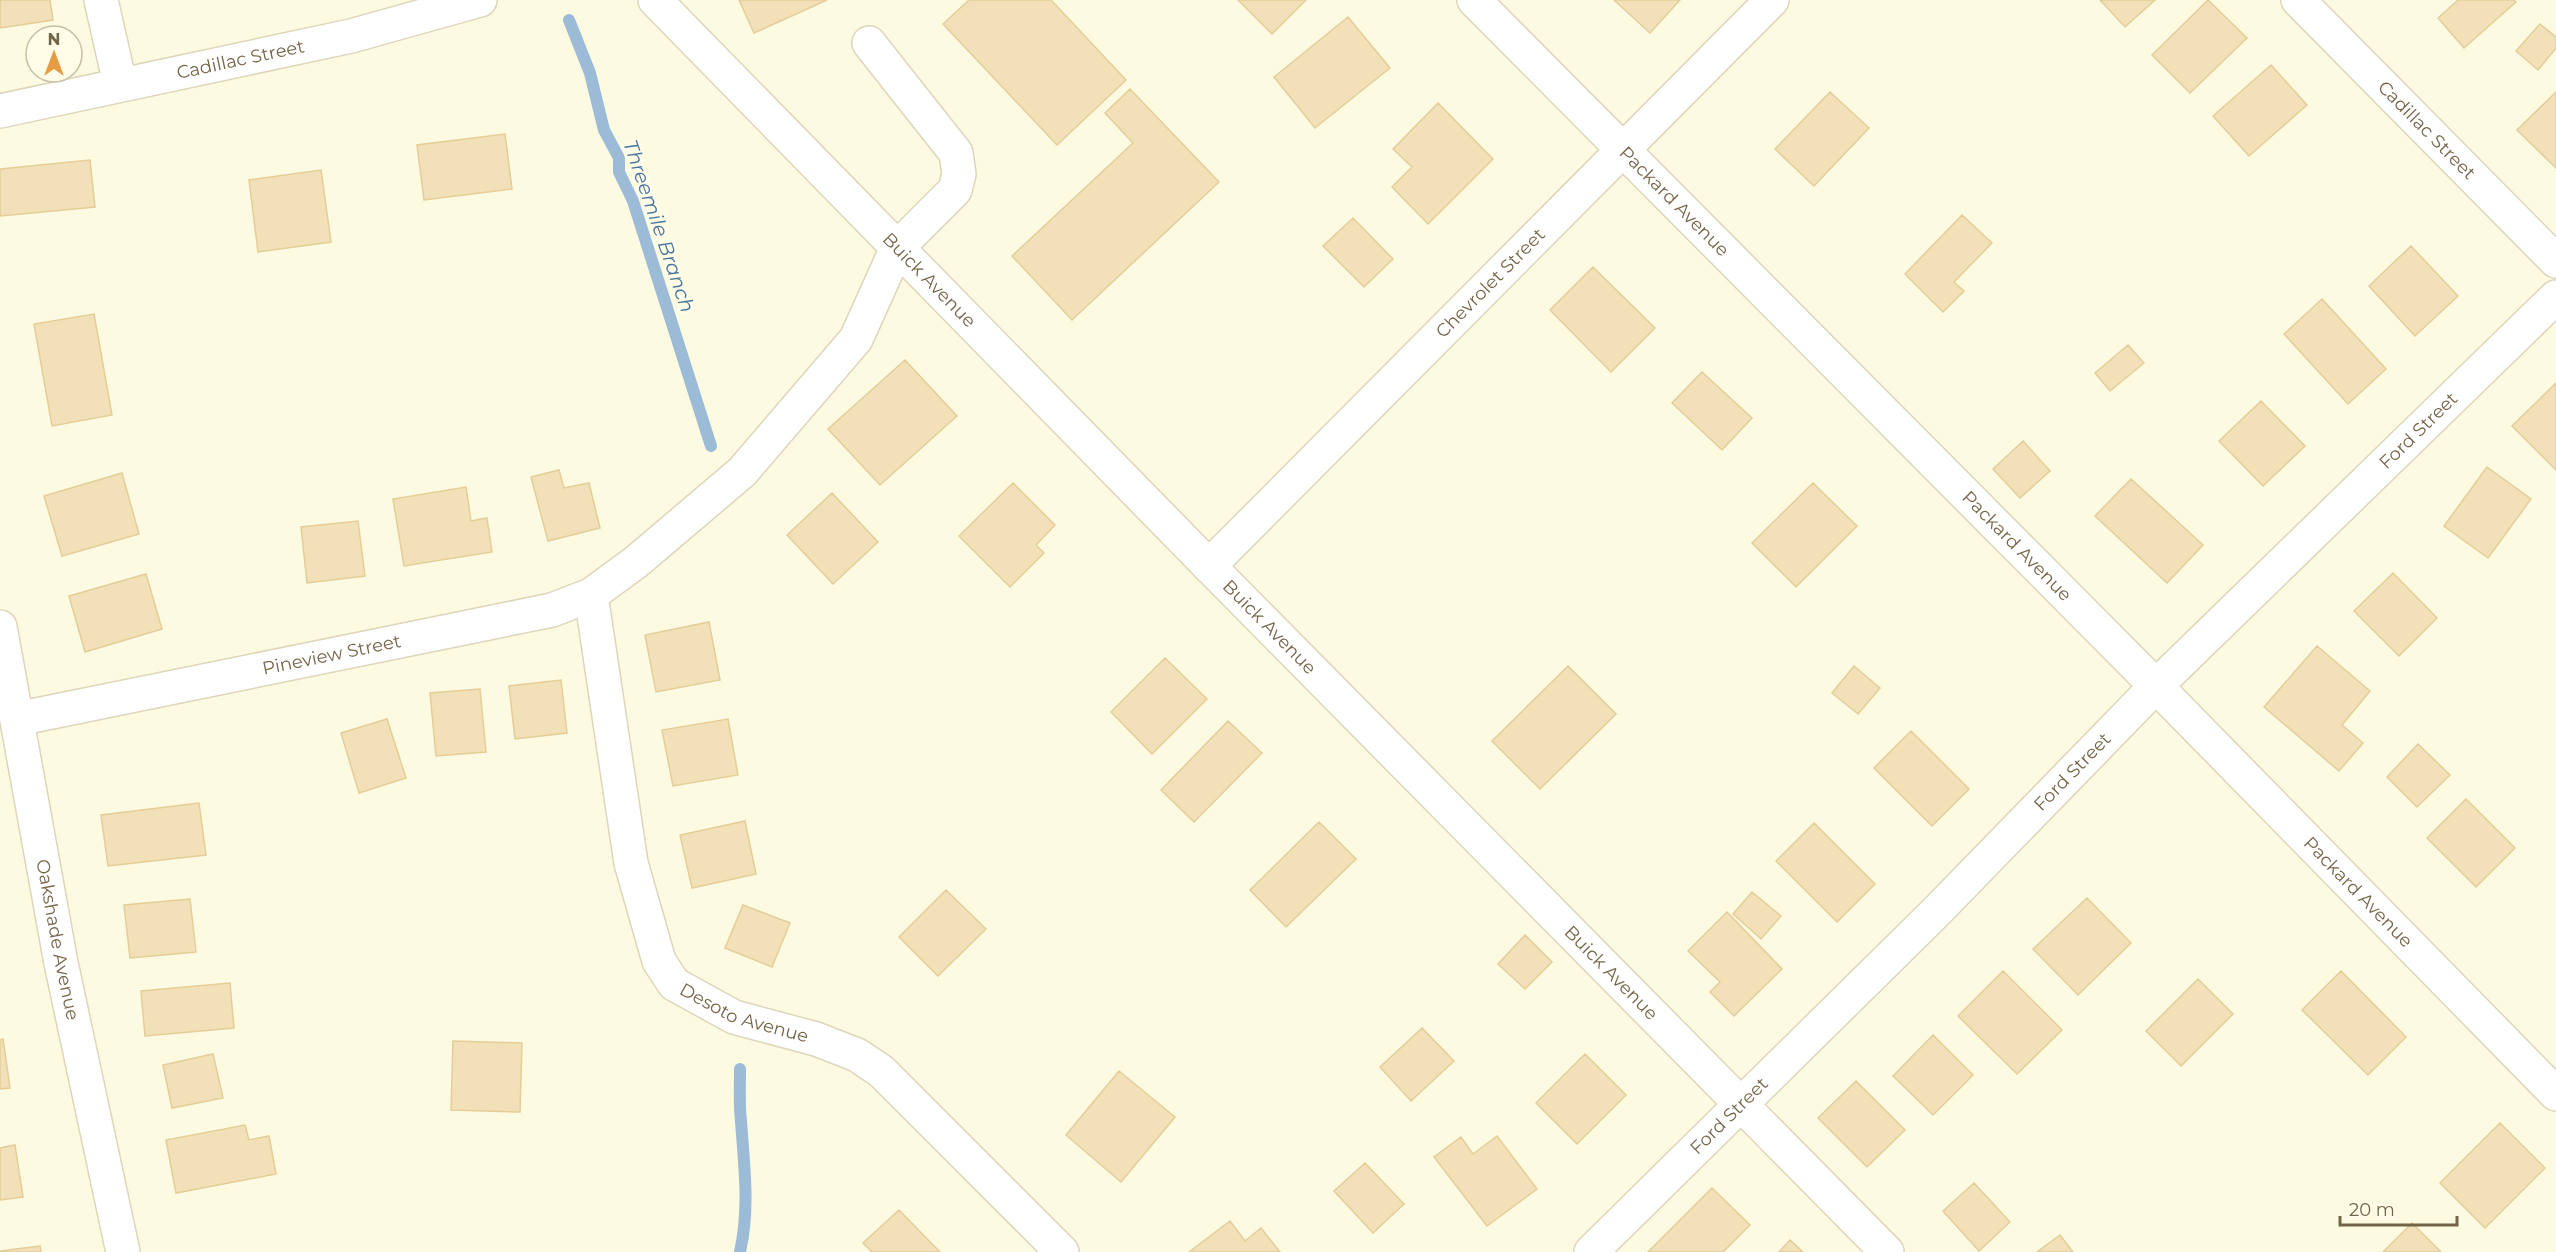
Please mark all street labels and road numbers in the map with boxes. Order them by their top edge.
street label: Cadillac Street [175,35,306,84]
street label: Cadillac Street [2373,76,2480,184]
street label: Packard Avenue [1615,142,1734,261]
street label: Chevrolet Street [1431,224,1550,343]
street label: Buick Avenue [878,228,981,332]
street label: Ford Street [2375,388,2462,474]
street label: Packard Avenue [1957,486,2076,606]
street label: Buick Avenue [1218,575,1321,679]
street label: Pineview Street [260,630,403,680]
street label: Ford Street [2029,728,2115,816]
street label: Packard Avenue [2299,832,2417,952]
street label: Oakshade Avenue [31,857,84,1022]
street label: Buick Avenue [1560,921,1663,1025]
street label: Desoto Avenue [676,978,811,1047]
street label: Ford Street [1686,1073,1773,1159]

